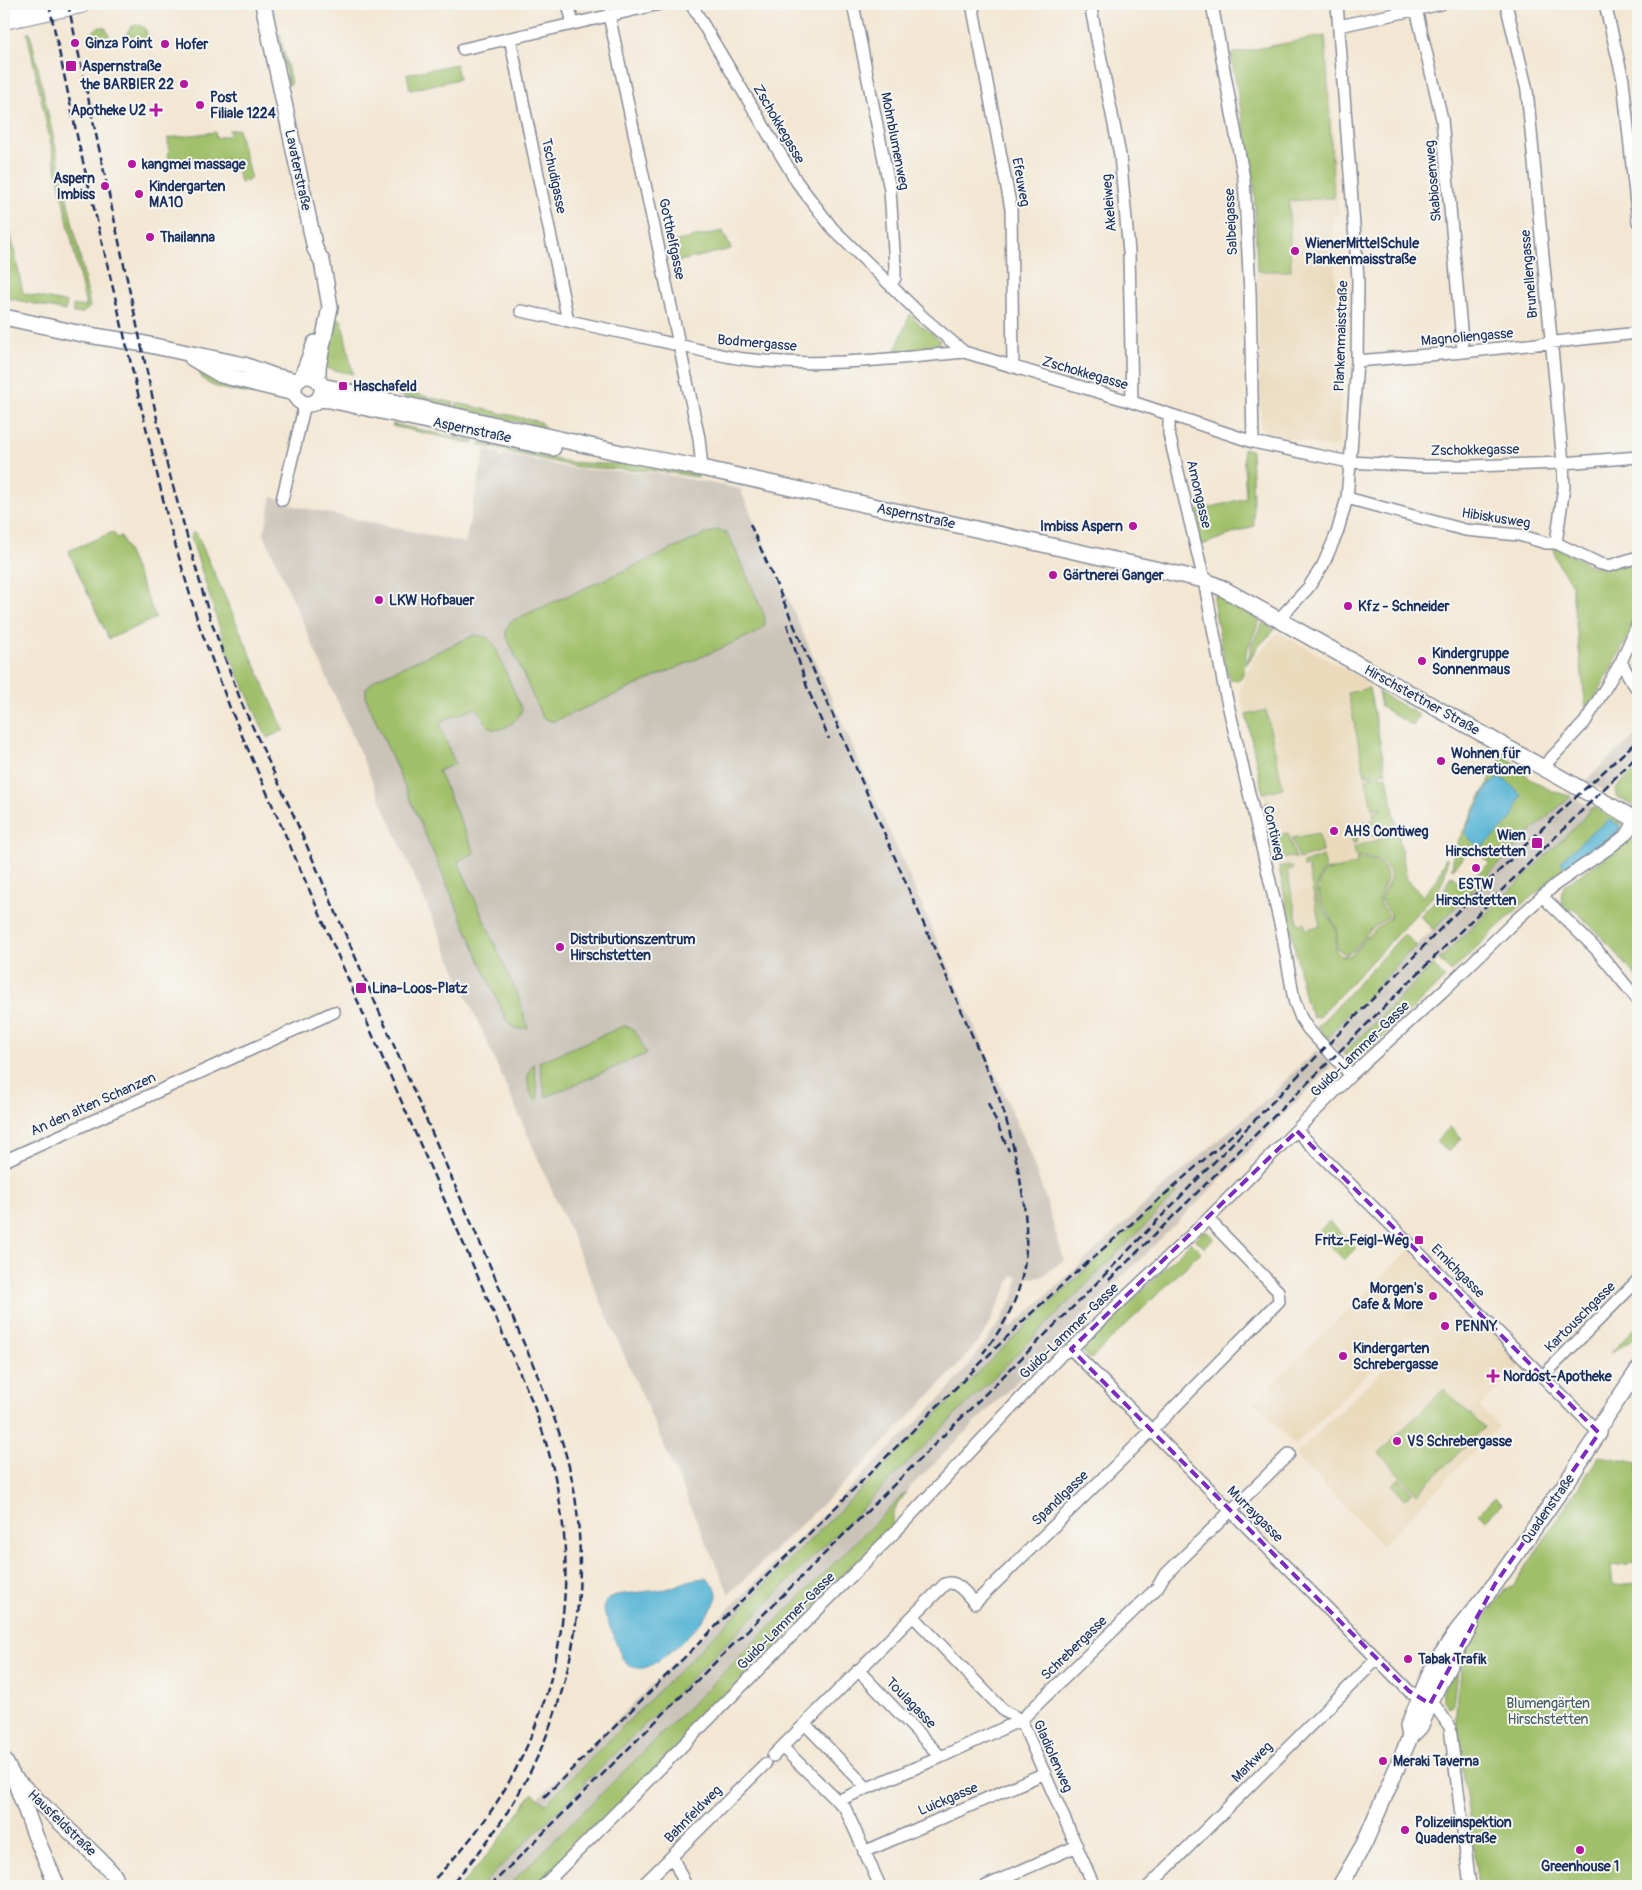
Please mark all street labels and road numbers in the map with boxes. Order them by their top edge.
street label: Zschokkegasse [749,81,809,167]
street label: Mohnblumenweg [877,91,913,191]
street label: Lavaterstraße [281,128,315,212]
street label: Tschudigasse [538,137,570,215]
street label: Skabiosenweg [1421,140,1445,222]
street label: Efeuweg [1008,156,1034,208]
street label: Akeleiweg [1098,173,1120,233]
street label: Salbeigasse [1221,188,1241,256]
street label: Gotthelfgasse [655,197,689,281]
street label: Brunellengasse [1517,229,1541,319]
street label: Plankenmaisstraße [1331,280,1351,392]
street label: Magnoliengasse [1420,324,1514,350]
street label: Bodmergasse [717,331,797,355]
street label: Zschokkegasse [1040,353,1130,393]
street label: Aspernstraße [431,413,513,447]
street label: Zschokkegasse [1431,441,1520,459]
street label: Amongasse [1183,458,1215,530]
street label: Aspernstraße [875,499,957,533]
street label: Hibiskusweg [1460,504,1532,532]
street label: Hirschstettner Straße [1361,661,1483,739]
street label: Contiweg [1259,804,1289,862]
street label: Guido-Lammer-Gasse [1307,997,1413,1101]
street label: An den alten Schanzen [28,1069,158,1139]
street label: Emichgasse [1428,1241,1488,1301]
street label: Kartouschgasse [1541,1278,1619,1356]
street label: Guido-Lammer-Gasse [1016,1279,1122,1383]
street label: Spandlgasse [1028,1467,1092,1529]
street label: Quadenstraße [1518,1471,1578,1547]
street label: Murraygasse [1223,1482,1287,1546]
street label: Guido-Lammer-Gasse [734,1569,838,1673]
street label: Schrebergasse [1037,1612,1111,1684]
street label: Toulagasse [882,1674,940,1732]
street label: Gladiolenweg [1030,1717,1076,1795]
street label: Markweg [1228,1738,1276,1786]
street label: Luickgasse [916,1779,981,1819]
street label: Bahnfeldweg [661,1782,725,1846]
street label: Hausfeldstraße [24,1786,100,1860]

